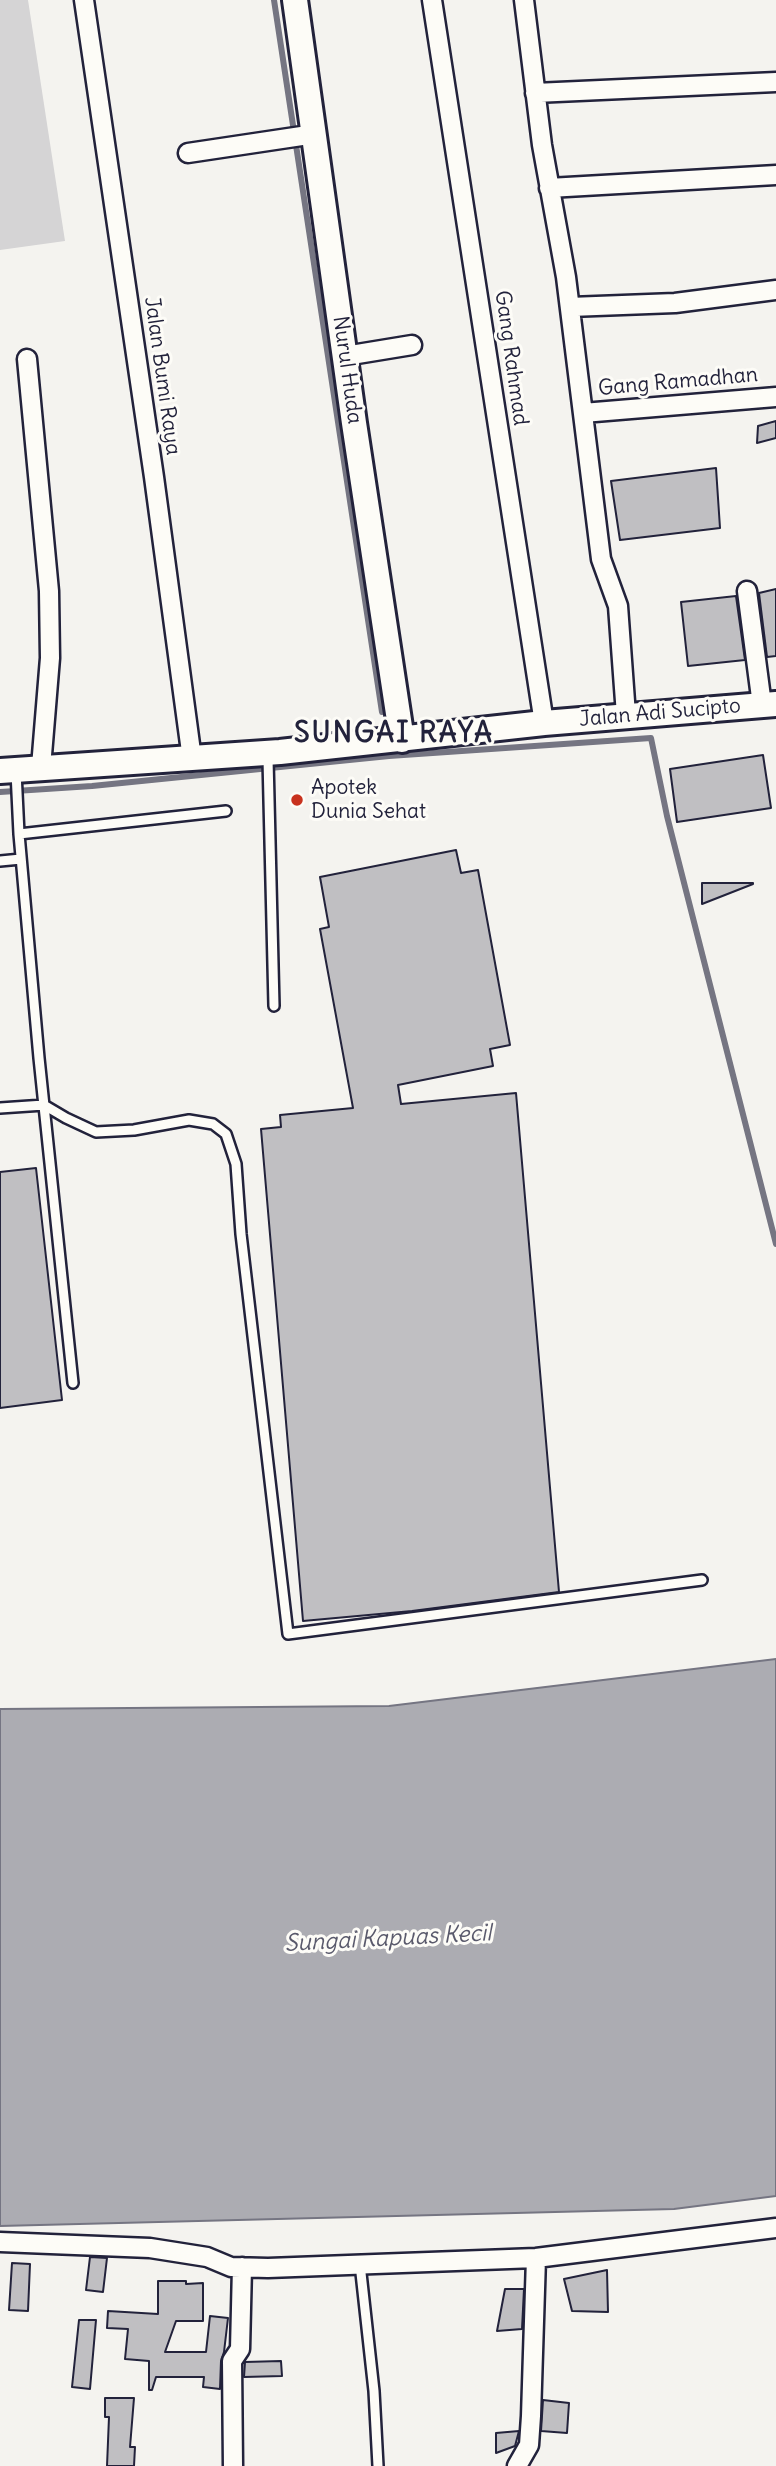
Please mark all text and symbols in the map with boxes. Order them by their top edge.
street label: Gang Rahmad [489,289,533,427]
street label: Jalan Bumi Raya [138,295,186,457]
street label: Nurul Huda [327,314,367,426]
street label: Gang Ramadhan [597,362,759,402]
street label: Jalan Adi Sucipto [578,693,742,733]
district label: SUNGAI RAYA [295,717,493,751]
place label: Apotek Dunia Sehat [311,775,426,825]
marker: Apotek Dunia Sehat [289,792,305,808]
water label: Sungai Kapuas Kecil [284,1920,492,1958]

